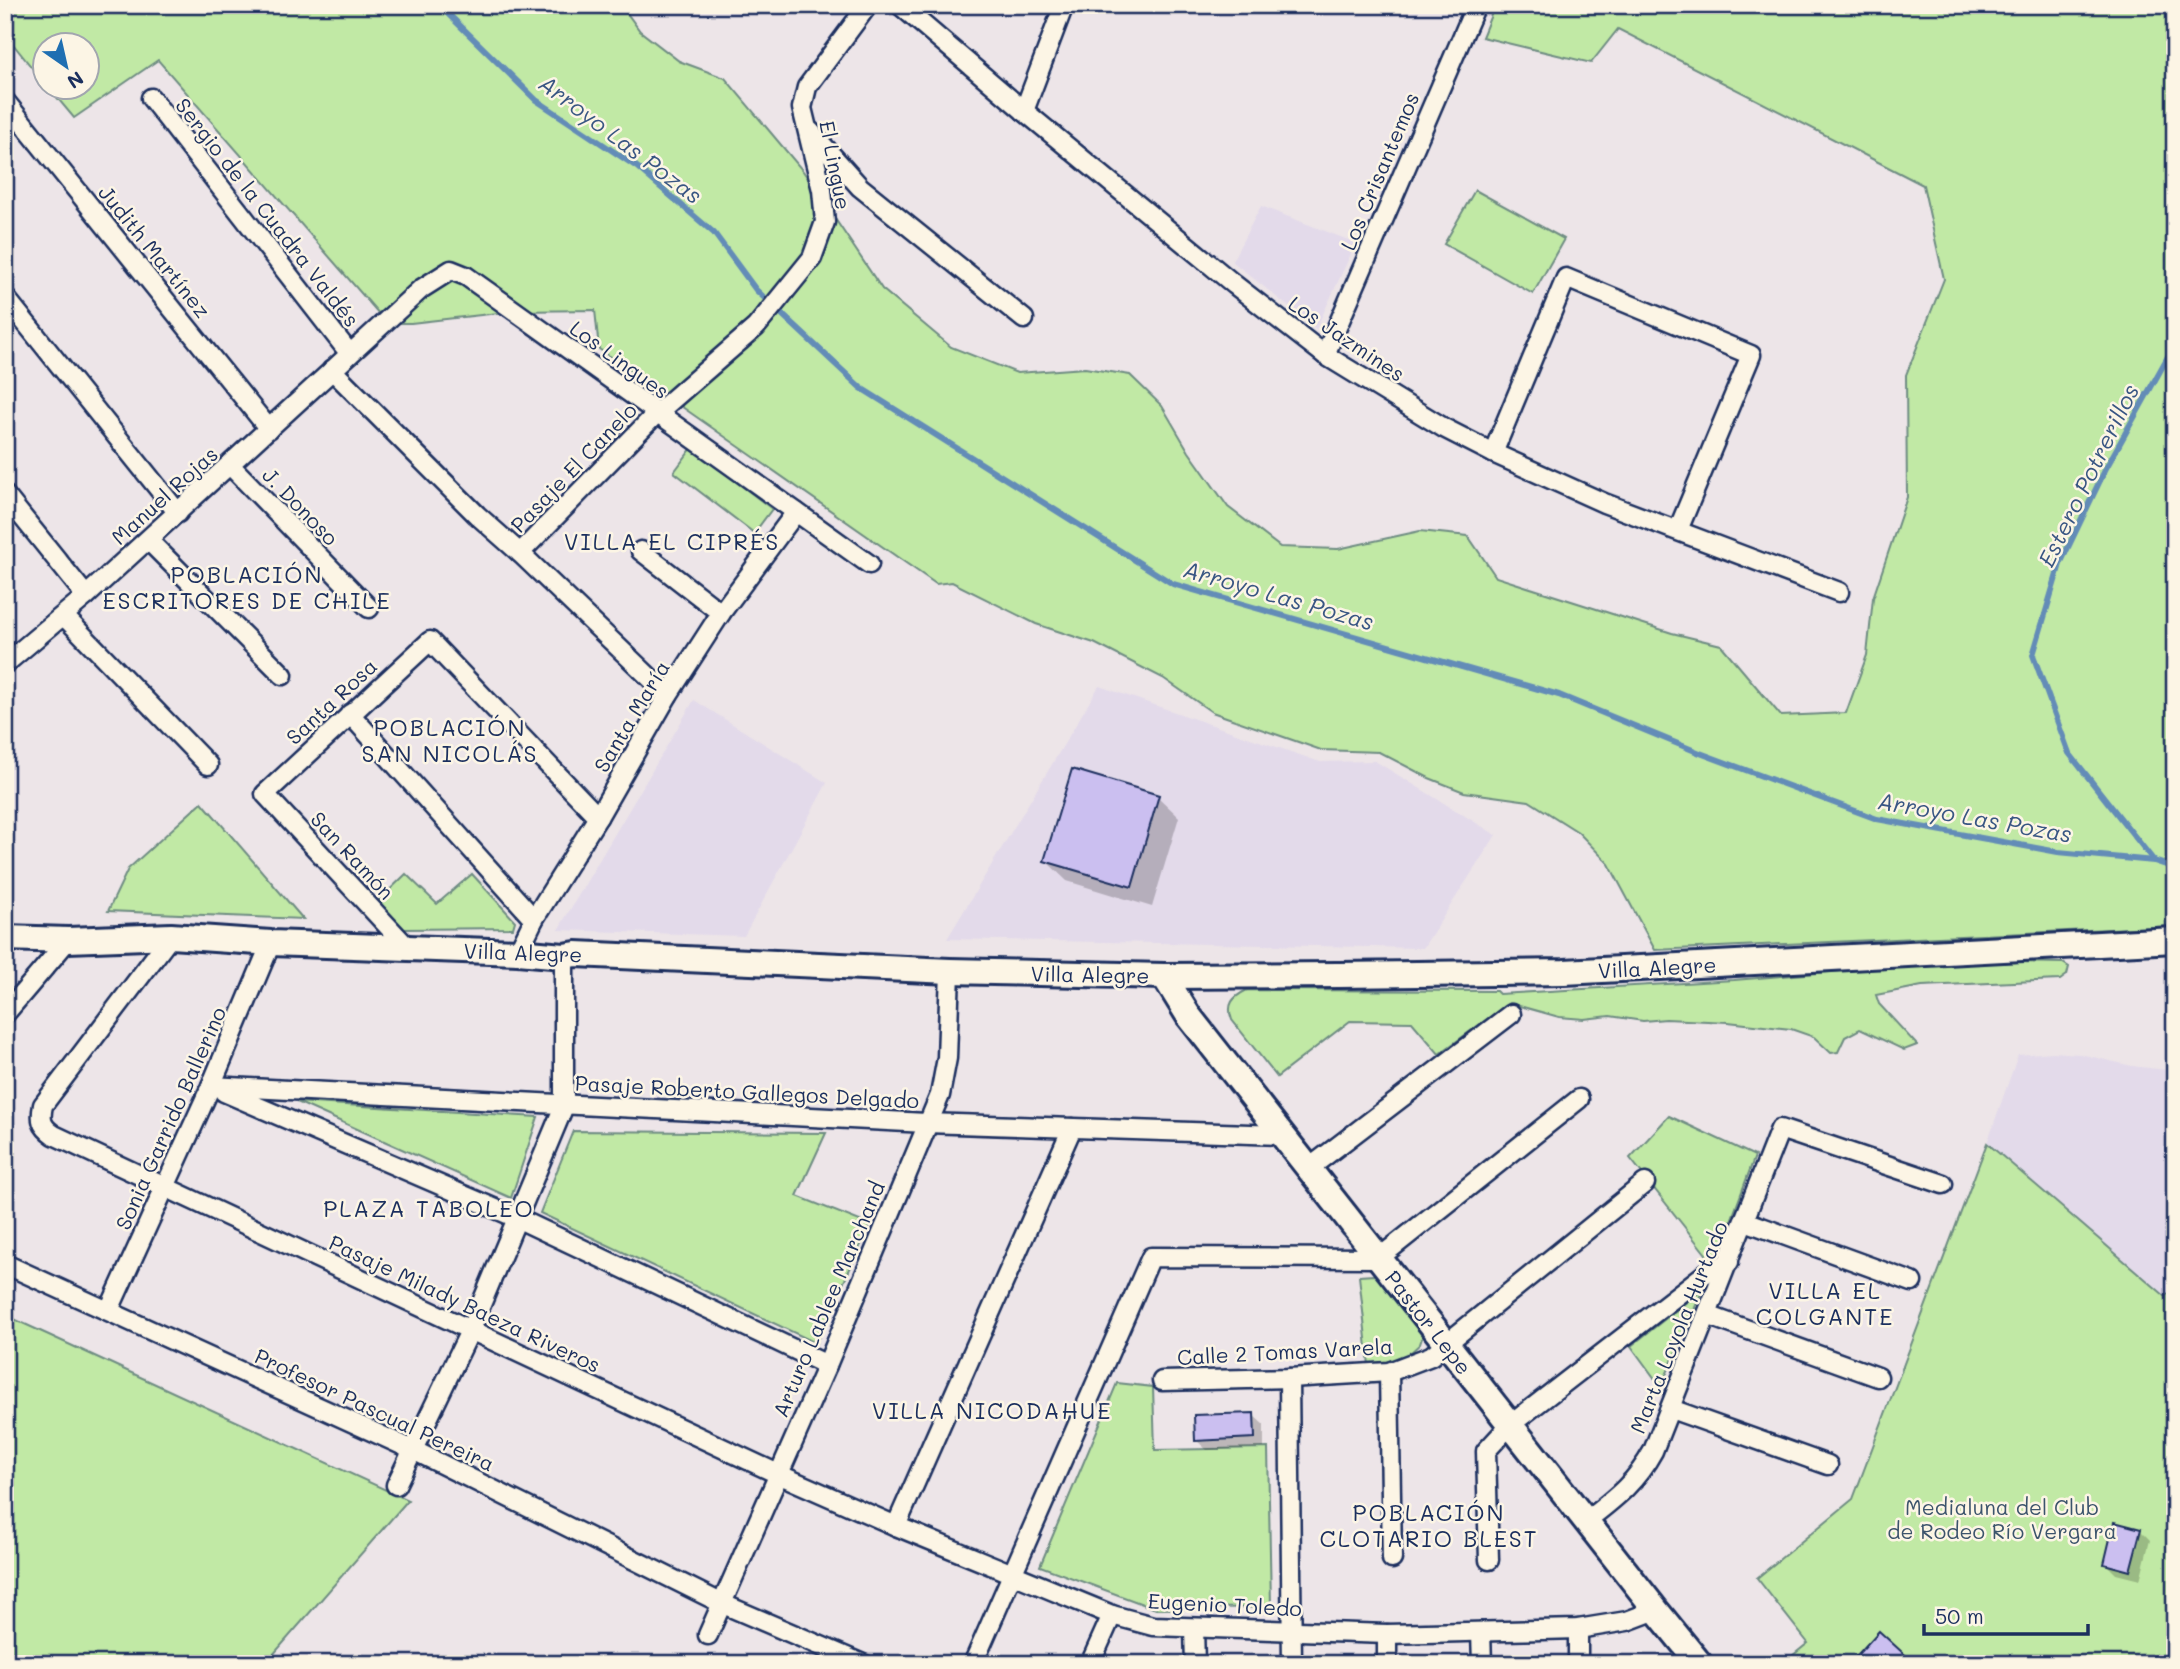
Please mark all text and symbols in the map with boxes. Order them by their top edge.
north arrow [32,32,102,102]
text: N [63,66,89,95]
water label: Arroyo Las Pozas [533,68,709,210]
street label: Los Crisantemos [1334,88,1424,254]
street label: Sergio de la Cuadra Valdés [170,92,366,332]
street label: El Lingue [814,118,858,212]
street label: Judith Martínez [93,179,217,323]
street label: Los Jazmines [1284,289,1410,387]
street label: Los Lingues [565,314,675,404]
water label: Estero Potrerillos [2031,379,2145,571]
street label: Pasaje El Canelo [504,396,642,538]
street label: Manuel Rojas [105,440,223,550]
street label: J. Donoso [257,461,345,551]
district label: VILLA EL CIPRÉS [564,526,780,556]
water label: Arroyo Las Pozas [1180,553,1378,637]
district label: POBLACIÓN ESCRITORES DE CHILE [102,559,392,615]
street label: Santa Rosa [280,652,382,750]
street label: Santa María [587,655,675,777]
district label: POBLACIÓN SAN NICOLÁS [362,712,538,768]
water label: Arroyo Las Pozas [1876,785,2074,849]
street label: San Ramón [305,805,401,905]
street label: Villa Alegre [463,936,583,968]
street label: Villa Alegre [1597,950,1717,984]
street label: Villa Alegre [1030,959,1150,989]
street label: Sonia Garrido Ballerino [109,1002,231,1234]
street label: Pasaje Roberto Gallegos Delgado [574,1068,920,1114]
street label: Arturo Lablee Marchand [766,1177,890,1421]
district label: PLAZA TABOLEO [323,1193,535,1223]
street label: Marta Loyola Hurtado [1623,1217,1733,1437]
street label: Pasaje Milady Baeza Riveros [325,1228,605,1378]
street label: Pastor Lepe [1380,1264,1478,1380]
district label: VILLA EL COLGANTE [1756,1275,1894,1331]
street label: Calle 2 Tomas Varela [1176,1332,1394,1370]
street label: Profesor Pascual Pereira [251,1342,499,1476]
district label: VILLA NICODAHUE [872,1395,1112,1425]
park label: Medialuna del Club de Rodeo Río Vergara [1887,1493,2117,1544]
district label: POBLACIÓN CLOTARIO BLEST [1319,1497,1539,1553]
street label: Eugenio Toledo [1147,1586,1303,1622]
scale bar [1924,1592,2089,1636]
text: 50 m [1935,1602,1984,1629]

